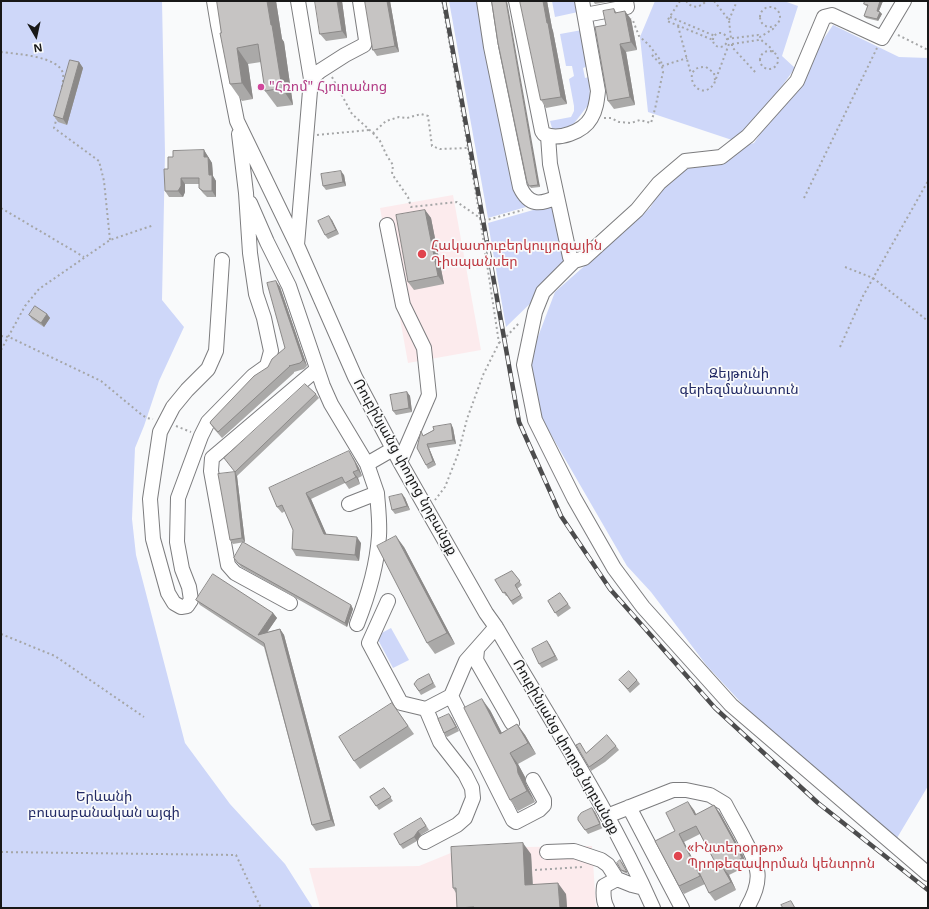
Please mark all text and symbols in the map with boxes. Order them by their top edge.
north arrow [16,16,56,56]
text: N [32,40,44,56]
place label: "Հռոմ" Հյուրանոց [269,79,387,95]
marker: "Հռոմ" Հյուրանոց [256,82,266,92]
place label: Հակատուբերկուլյոզային Դիսպանսեր [431,238,602,270]
marker: Հակատուբերկուլյոզային Դիսպանսեր [416,248,428,260]
park label: Զեյթունի գերեզմանատուն [679,366,799,398]
street label: Ռուբինյանց փողոց նրբանցք [349,376,461,558]
street label: Ռուբինյանց փողոց նրբանցք [509,657,623,837]
park label: Երևանի բուսաբանական այգի [28,789,180,822]
place label: «Ինտերօրթո» Պրոթեզավորման կենտրոն [687,840,875,872]
marker: «Ինտերօրթո» Պրոթեզավորման կենտրոն [672,850,684,862]

